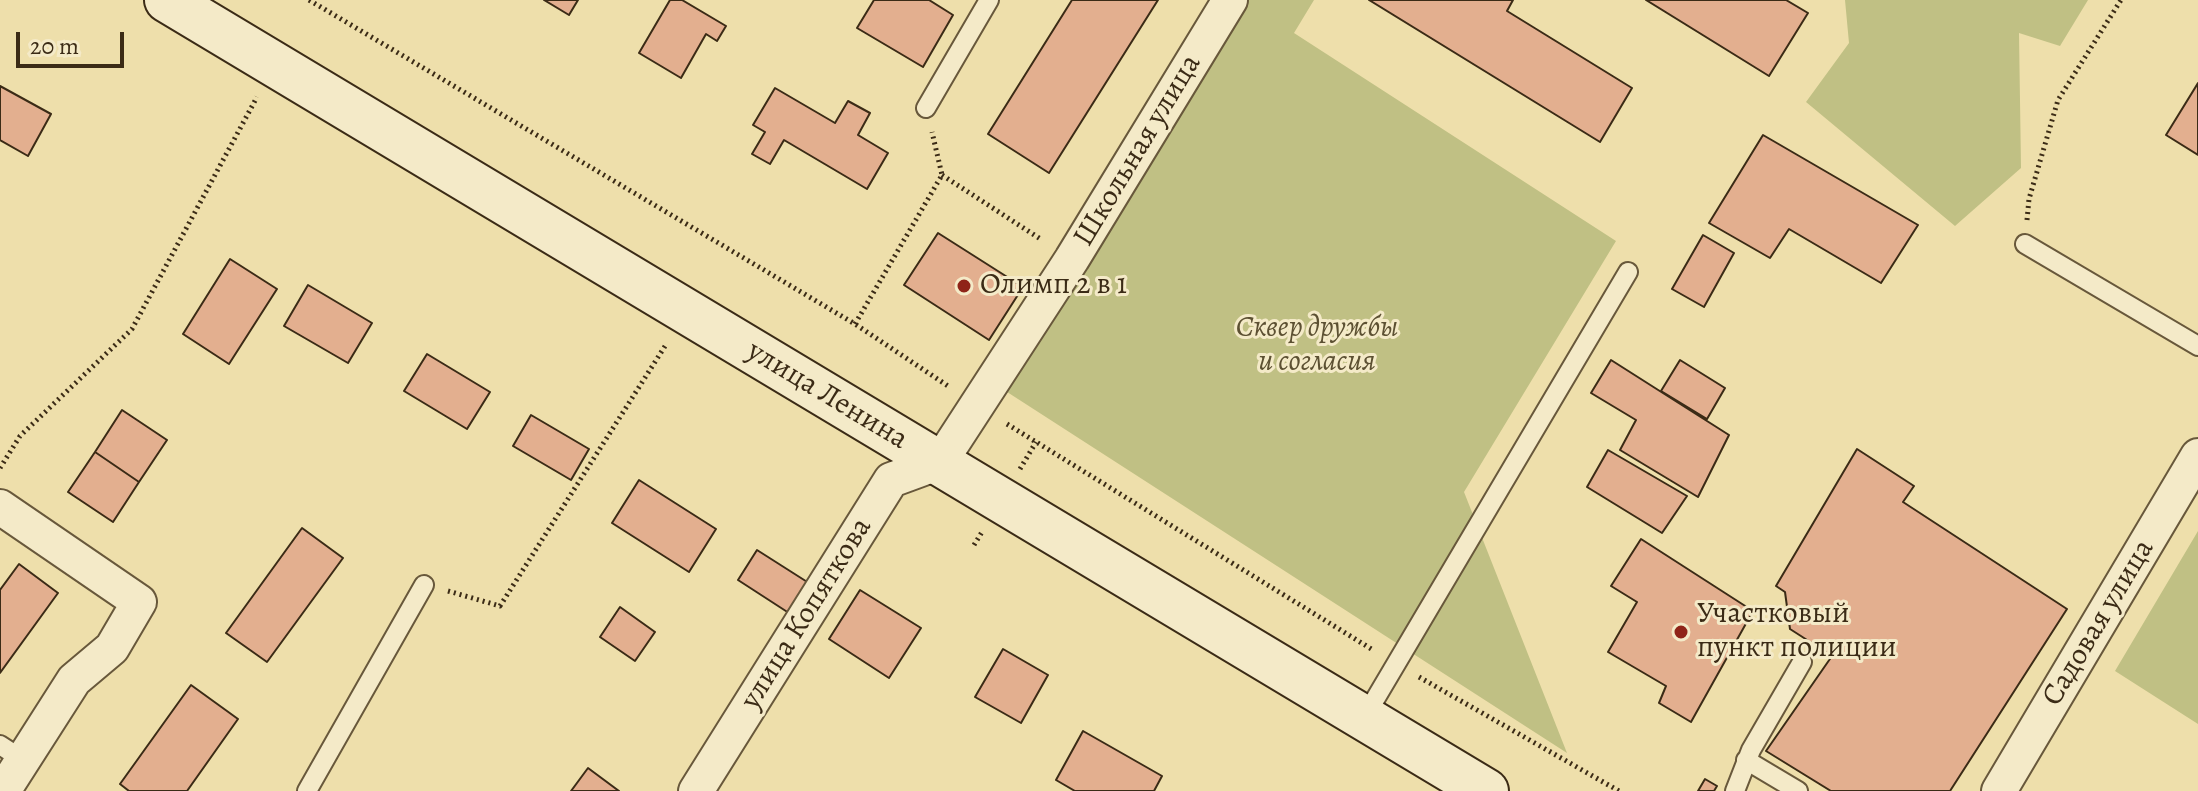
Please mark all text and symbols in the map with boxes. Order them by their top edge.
scale bar [20,16,128,66]
text: 20 m [30,30,79,62]
street label: Школьная улица [1066,48,1210,254]
place label: Олимп 2 в 1 [980,268,1127,304]
marker: Олимп 2 в 1 [955,277,973,295]
park label: Сквер дружбы и согласия [1236,311,1398,382]
street label: улица Ленина [740,334,914,458]
street label: улица Копяткова [734,512,880,716]
street label: Садовая улица [2035,533,2163,713]
place label: Участковый пункт полиции [1697,597,1896,668]
marker: Участковый пункт полиции [1672,623,1690,641]

